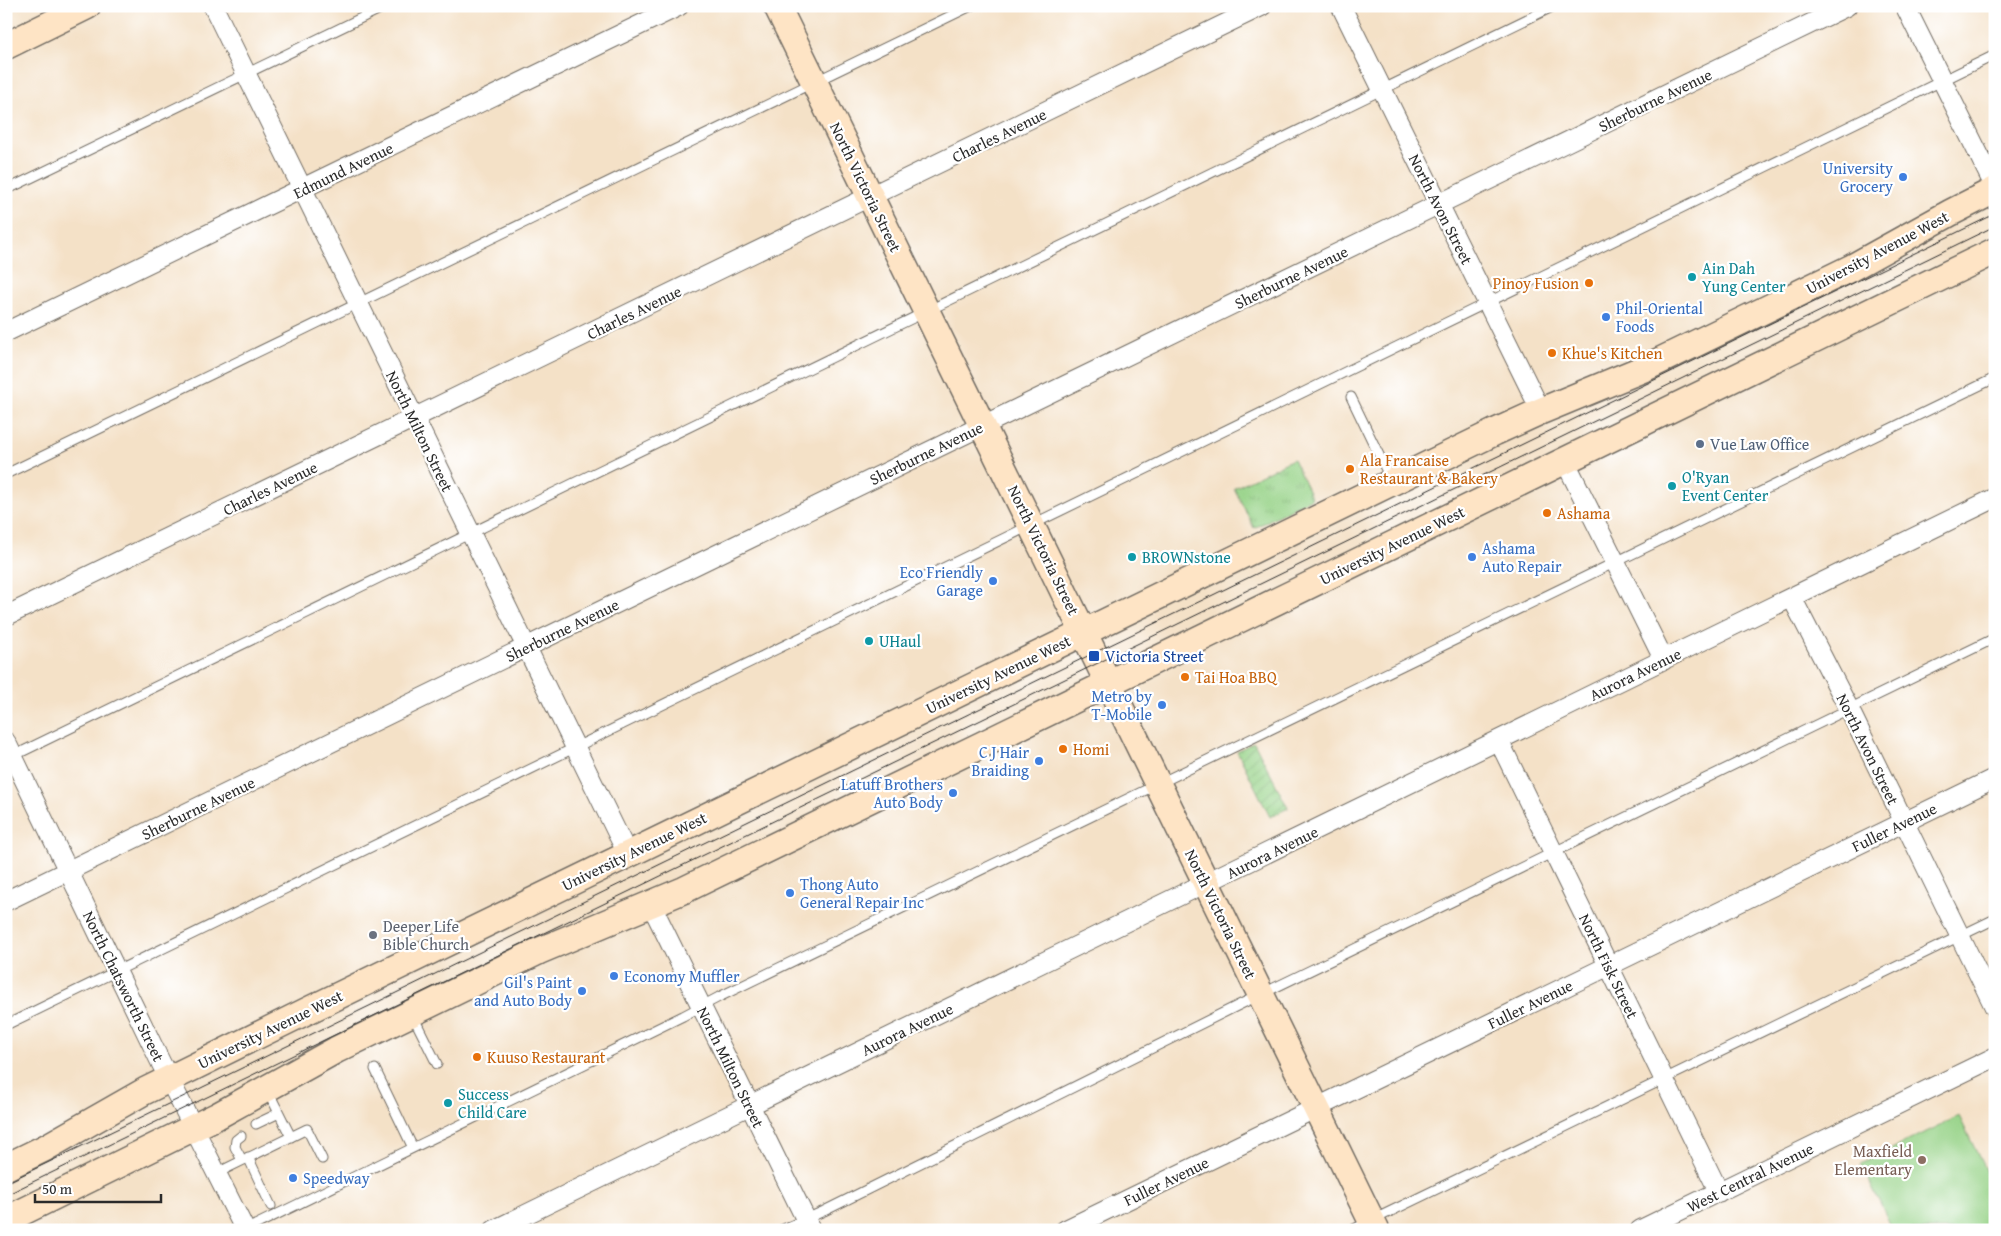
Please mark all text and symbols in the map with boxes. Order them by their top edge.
street label: Sherburne Avenue [1594,62,1716,138]
street label: Charles Avenue [948,102,1050,168]
street label: North Victoria Street [824,118,908,256]
street label: Edmund Avenue [289,135,397,205]
street label: North Avon Street [1403,150,1479,269]
place label: University Grocery [1823,156,1893,198]
marker: University Grocery [1897,171,1909,183]
street label: University Avenue West [1801,204,1953,300]
street label: Sherburne Avenue [1230,239,1352,315]
place label: Ain Dah Yung Center [1702,256,1786,298]
place label: Pinoy Fusion [1493,271,1579,295]
marker: Ain Dah Yung Center [1686,271,1698,283]
marker: Pinoy Fusion [1583,277,1595,289]
street label: Charles Avenue [583,279,685,345]
place label: Phil-Oriental Foods [1616,296,1704,338]
marker: Phil-Oriental Foods [1600,311,1612,323]
place label: Khue's Kitchen [1562,341,1663,365]
marker: Khue's Kitchen [1546,347,1558,359]
street label: North Milton Street [380,366,460,496]
street label: Sherburne Avenue [865,415,987,491]
place label: Vue Law Office [1710,432,1809,456]
marker: Vue Law Office [1694,438,1706,450]
place label: Ala Francaise Restaurant & Bakery [1360,448,1498,490]
street label: Charles Avenue [219,455,321,521]
marker: Ala Francaise Restaurant & Bakery [1344,463,1356,475]
place label: O'Ryan Event Center [1682,465,1769,507]
marker: O'Ryan Event Center [1666,480,1678,492]
street label: North Victoria Street [1002,481,1086,619]
street label: University Avenue West [1315,499,1469,591]
place label: Ashama [1557,501,1611,525]
marker: Ashama [1541,507,1553,519]
place label: Ashama Auto Repair [1482,536,1562,578]
place label: BROWNstone [1142,545,1231,569]
marker: BROWNstone [1126,551,1138,563]
marker: Ashama Auto Repair [1466,551,1478,563]
place label: Eco Friendly Garage [900,560,983,602]
marker: Eco Friendly Garage [987,575,999,587]
street label: Sherburne Avenue [501,592,623,668]
street label: University Avenue West [921,628,1075,720]
place label: UHaul [879,629,921,653]
marker: UHaul [863,635,875,647]
street label: Aurora Avenue [1585,641,1685,707]
place label: Victoria Street [1105,644,1204,668]
marker: Victoria Street [1087,649,1101,663]
place label: Tai Hoa BBQ [1195,665,1278,689]
marker: Tai Hoa BBQ [1179,671,1191,683]
place label: Metro by T-Mobile [1091,684,1152,726]
street label: North Avon Street [1831,689,1905,809]
marker: Metro by T-Mobile [1156,699,1168,711]
place label: Homi [1073,737,1110,761]
place label: C J Hair Braiding [971,740,1029,782]
marker: Homi [1057,743,1069,755]
marker: C J Hair Braiding [1033,755,1045,767]
street label: Sherburne Avenue [137,770,259,846]
place label: Latuff Brothers Auto Body [841,772,943,814]
marker: Latuff Brothers Auto Body [947,787,959,799]
street label: Fuller Avenue [1847,796,1941,858]
street label: University Avenue West [557,805,711,897]
street label: Aurora Avenue [1222,819,1322,885]
street label: North Victoria Street [1179,845,1263,983]
place label: Thong Auto General Repair Inc [800,872,924,914]
marker: Thong Auto General Repair Inc [784,887,796,899]
street label: North Chatsworth Street [77,907,171,1066]
street label: North Fisk Street [1573,909,1645,1023]
place label: Deeper Life Bible Church [383,914,469,956]
marker: Deeper Life Bible Church [367,929,379,941]
place label: Economy Muffler [624,964,740,988]
place label: Gil's Paint and Auto Body [474,970,572,1012]
marker: Economy Muffler [608,970,620,982]
street label: Fuller Avenue [1483,973,1577,1035]
street label: University Avenue West [193,983,347,1075]
marker: Gil's Paint and Auto Body [576,985,588,997]
street label: Aurora Avenue [857,996,957,1062]
street label: North Milton Street [691,1002,771,1132]
place label: Kuuso Restaurant [487,1045,606,1069]
marker: Kuuso Restaurant [471,1051,483,1063]
place label: Success Child Care [458,1082,527,1124]
marker: Success Child Care [442,1097,454,1109]
street label: West Central Avenue [1683,1136,1817,1218]
place label: Maxfield Elementary [1835,1139,1912,1181]
street label: Fuller Avenue [1119,1150,1213,1212]
marker: Maxfield Elementary [1916,1154,1928,1166]
place label: Speedway [303,1166,370,1190]
scale bar [35,1171,161,1203]
marker: Speedway [287,1172,299,1184]
text: 50 m [42,1178,73,1199]

